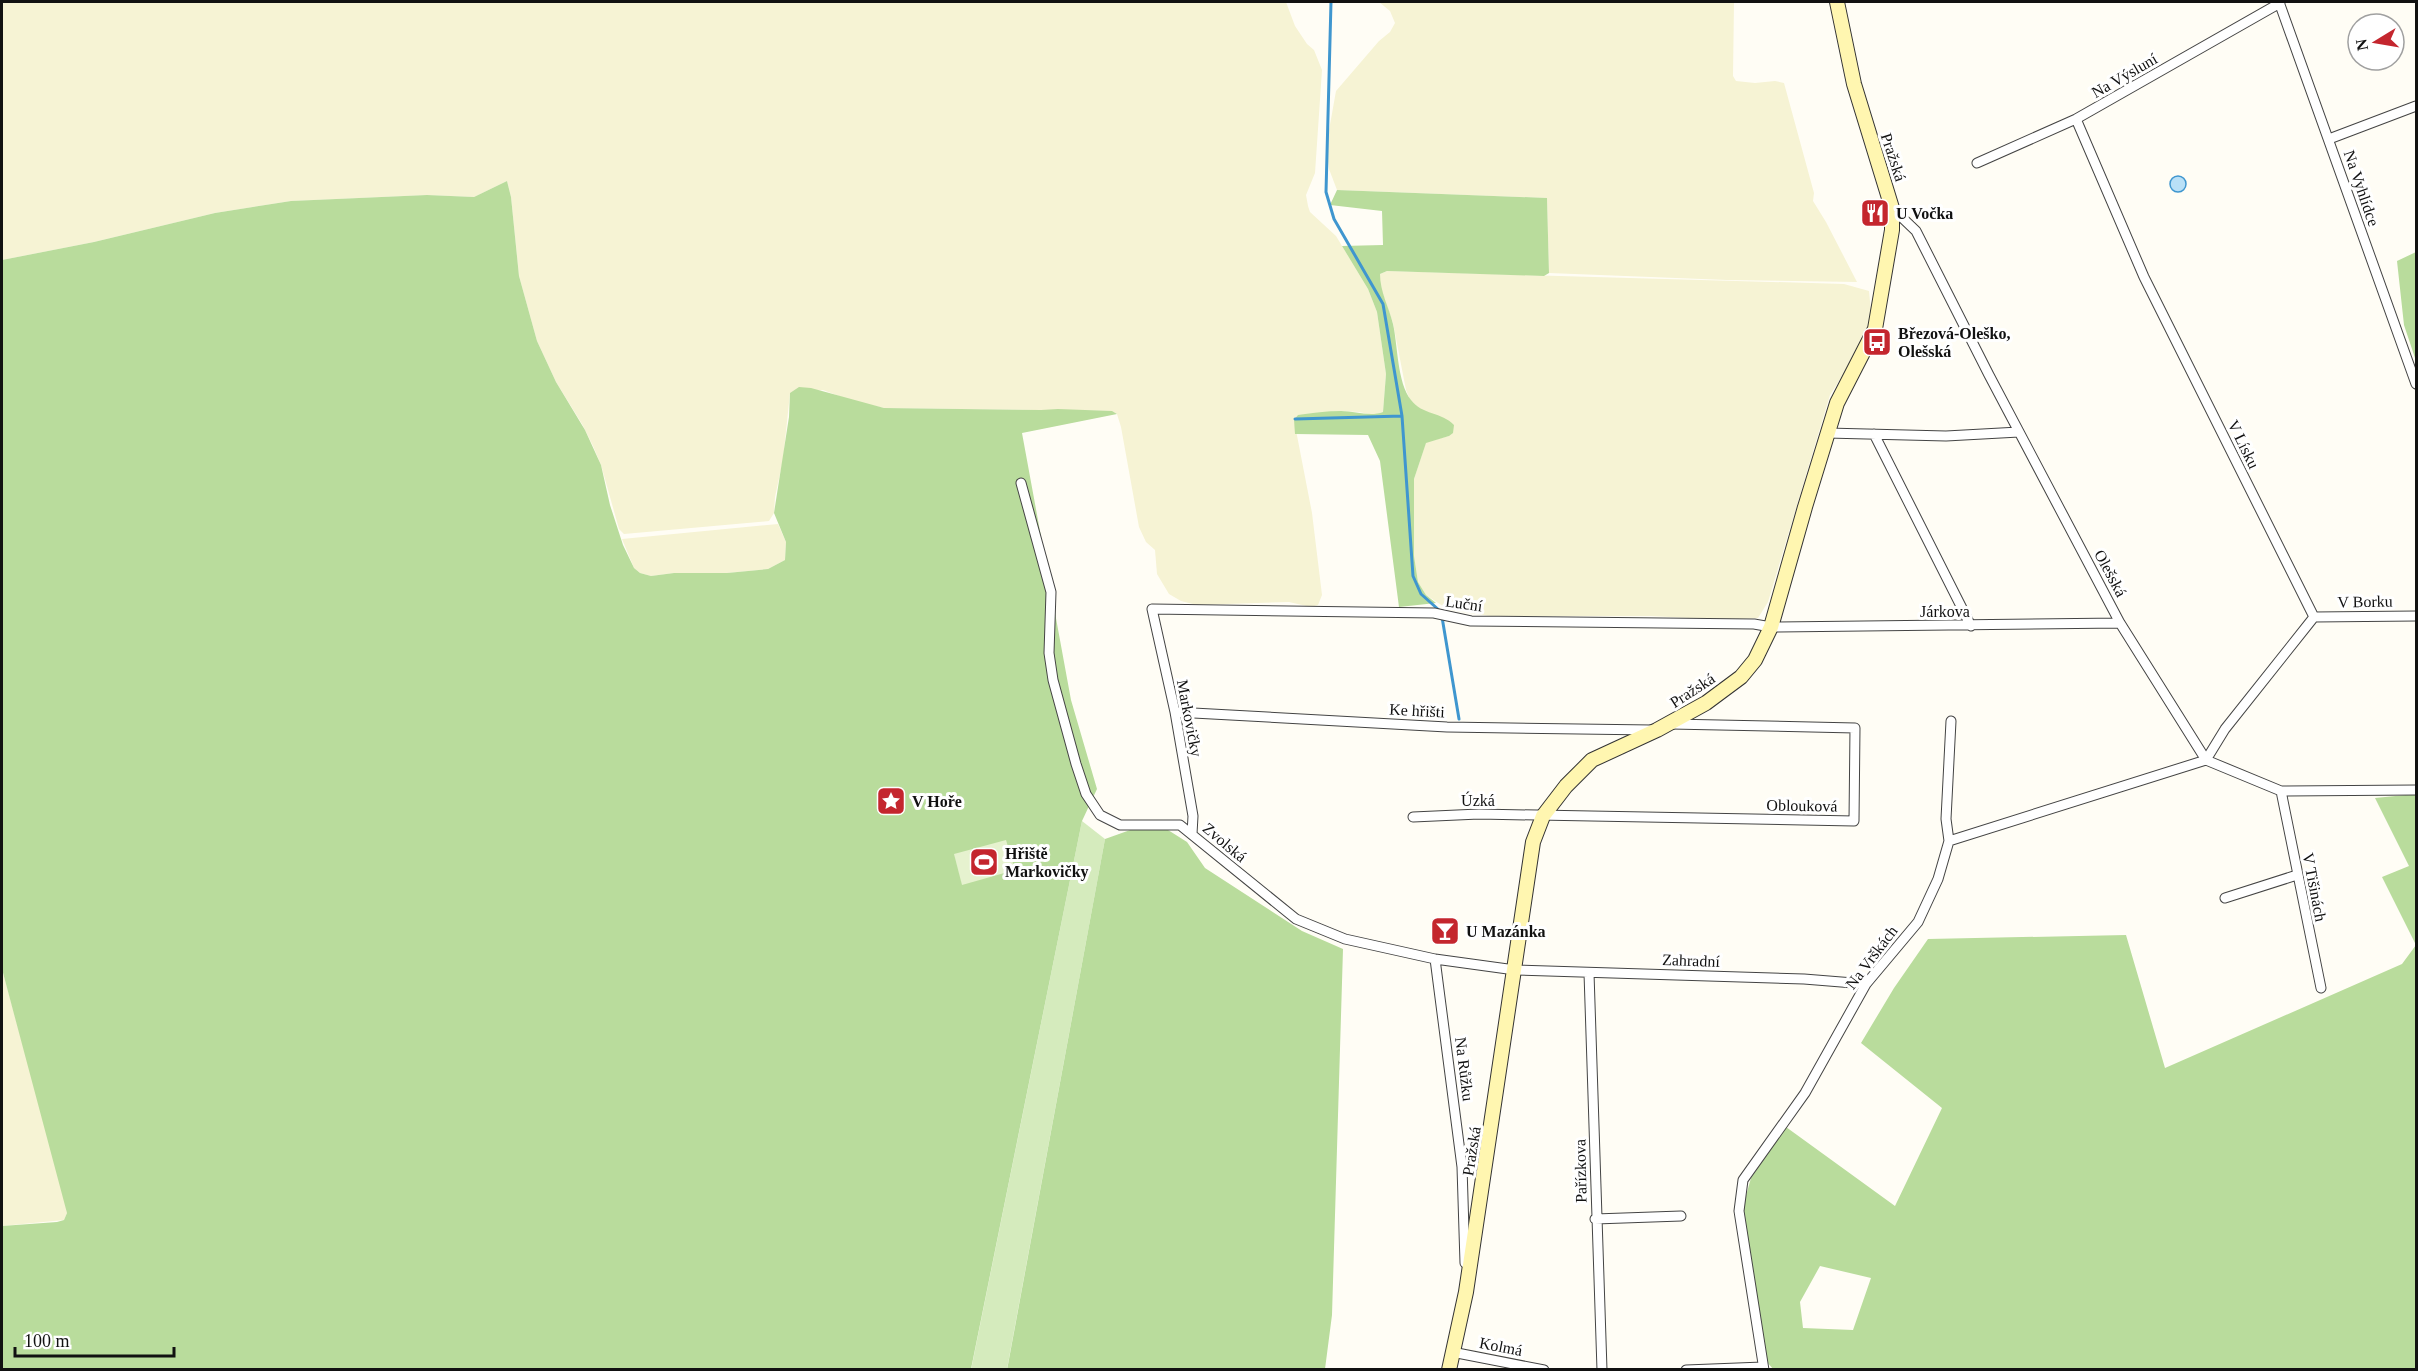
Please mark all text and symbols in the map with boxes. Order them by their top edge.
north arrow [2346,12,2406,72]
text: N [2352,37,2371,52]
street label: Na Výsluní [2088,50,2161,102]
street label: Pražská [1878,131,1909,183]
street label: Na Vyhlídce [2340,148,2382,229]
restaurant icon: U Vočka [1859,197,1891,229]
place label: U Vočka [1896,205,1953,222]
place label: Březová-Oleško, Olešská [1898,325,2010,360]
bus stop icon: Březová-Oleško, Olešská [1861,326,1893,358]
street label: V Lísku [2225,417,2263,471]
street label: Olešská [2091,547,2130,600]
street label: Luční [1444,592,1484,615]
street label: V Borku [2337,593,2393,610]
street label: Járkova [1920,603,1970,620]
street label: Pražská [1667,670,1718,711]
street label: Markovičky [1173,678,1205,758]
street label: Ke hřišti [1389,701,1446,720]
place icon: V Hoře [875,785,907,817]
street label: Úzká [1461,791,1495,809]
place label: V Hoře [912,793,962,810]
street label: Oblouková [1766,796,1838,815]
street label: Zvolská [1199,819,1250,865]
place label: Hřiště Markovičky [1005,845,1089,881]
sports icon: Hřiště Markovičky [968,846,1000,878]
street label: V Tišinách [2300,851,2329,923]
bar icon: U Mazánka [1429,915,1461,947]
street label: Na Vrškách [1842,922,1901,992]
place label: U Mazánka [1466,923,1546,940]
street label: Zahradní [1662,951,1721,970]
street label: Na Růžku [1452,1036,1477,1102]
street label: Pražská [1459,1125,1484,1177]
street label: Pařízkova [1571,1139,1590,1203]
scale bar [15,1320,174,1358]
text: 100 m [24,1331,70,1351]
street label: Kolmá [1478,1334,1524,1359]

